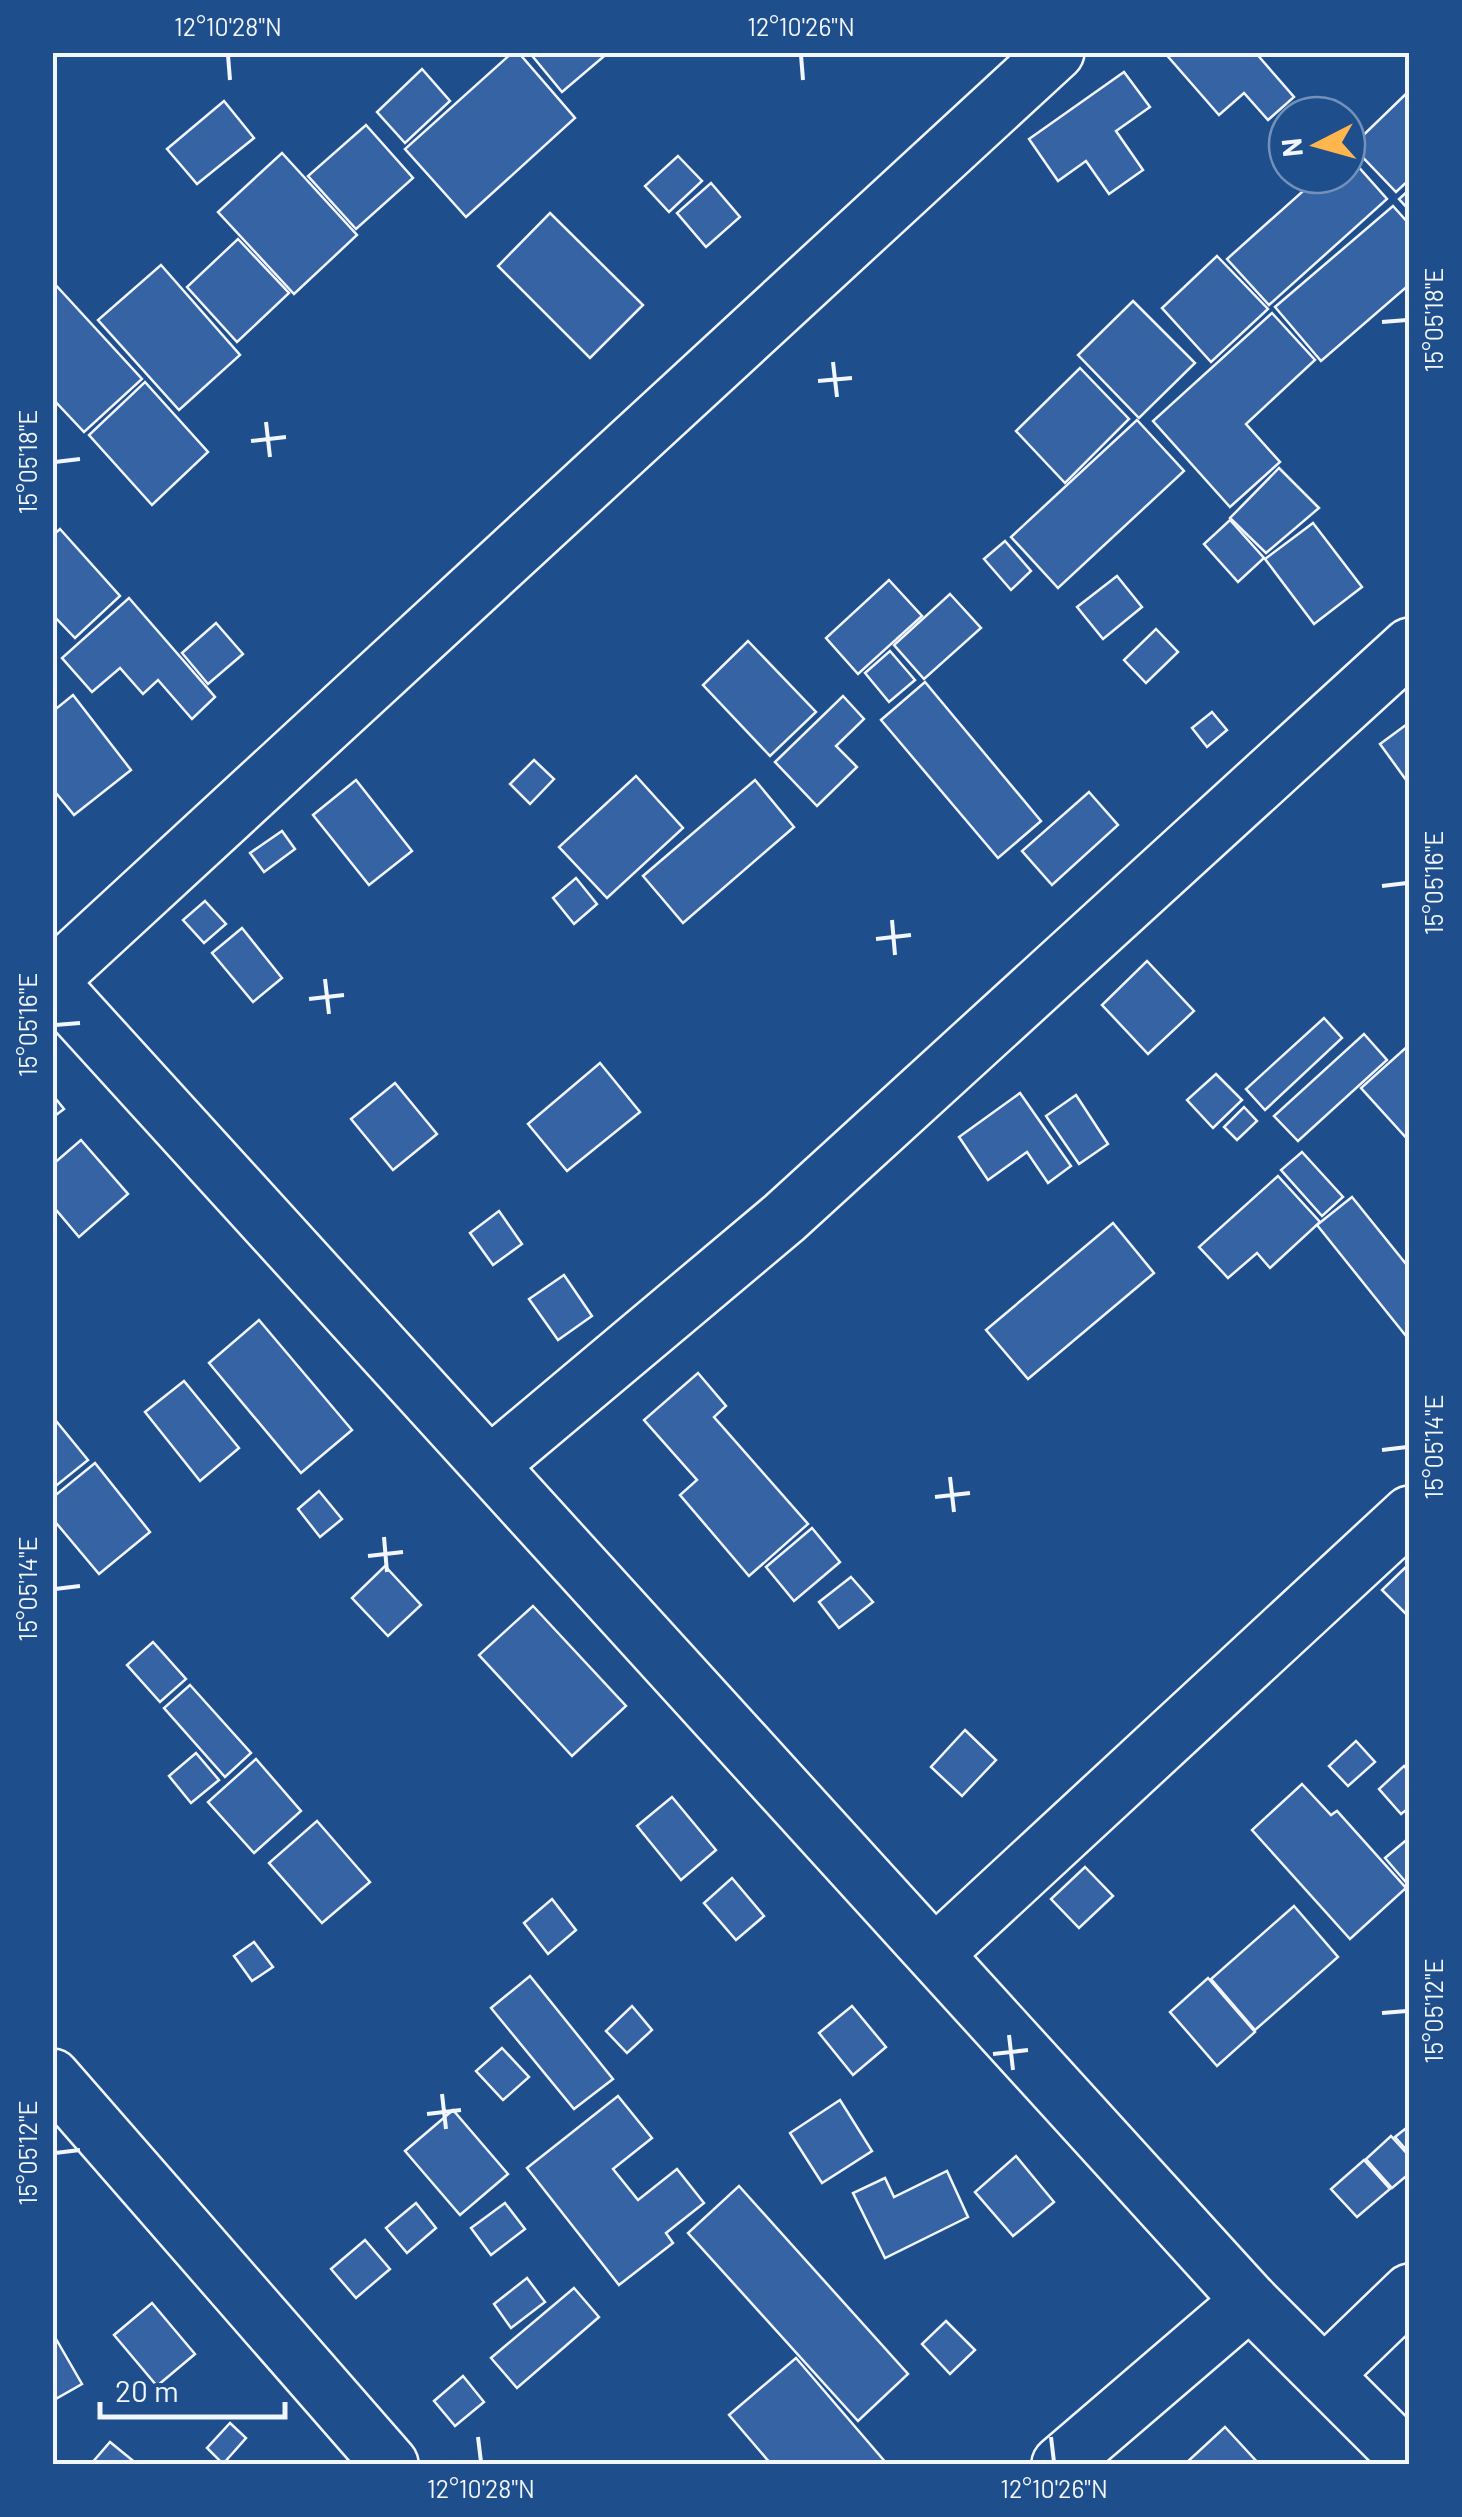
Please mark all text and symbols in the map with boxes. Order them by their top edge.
text: 12°10'28"N [174,11,282,41]
text: 12°10'26"N [747,11,855,41]
north arrow [1267,95,1367,195]
text: N [1273,137,1309,159]
text: 15°05'18"E [1418,268,1448,372]
text: 15°05'18"E [12,410,42,514]
text: 15°05'16"E [1418,831,1448,935]
text: 15°05'16"E [12,973,42,1077]
text: 15°05'14"E [1418,1394,1448,1500]
text: 15°05'14"E [12,1536,42,1642]
text: 15°05'12"E [1418,1958,1448,2064]
text: 15°05'12"E [12,2100,42,2206]
scale bar [100,2357,285,2419]
text: 20 m [115,2372,179,2408]
text: 12°10'28"N [427,2473,535,2503]
text: 12°10'26"N [1000,2473,1108,2503]

